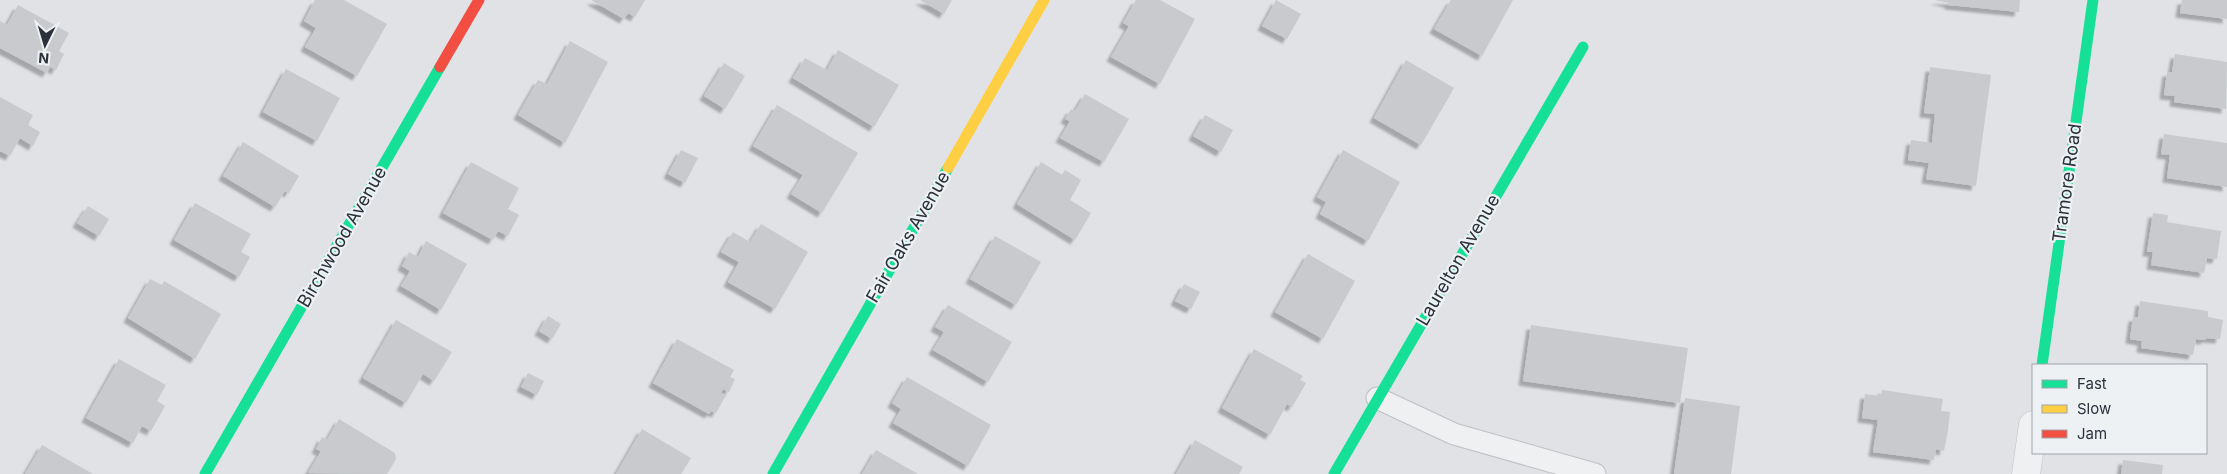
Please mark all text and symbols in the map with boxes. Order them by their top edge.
north arrow [20,20,70,70]
text: N [38,50,50,67]
street label: Tramore Road [2048,122,2085,244]
street label: Birchwood Avenue [293,163,390,311]
street label: Fair Oaks Avenue [861,167,954,306]
street label: Laurelton Avenue [1411,190,1504,329]
legend [2032,364,2207,454]
text: Fast [2077,374,2107,393]
text: Slow [2077,399,2111,418]
text: Jam [2077,424,2107,443]

